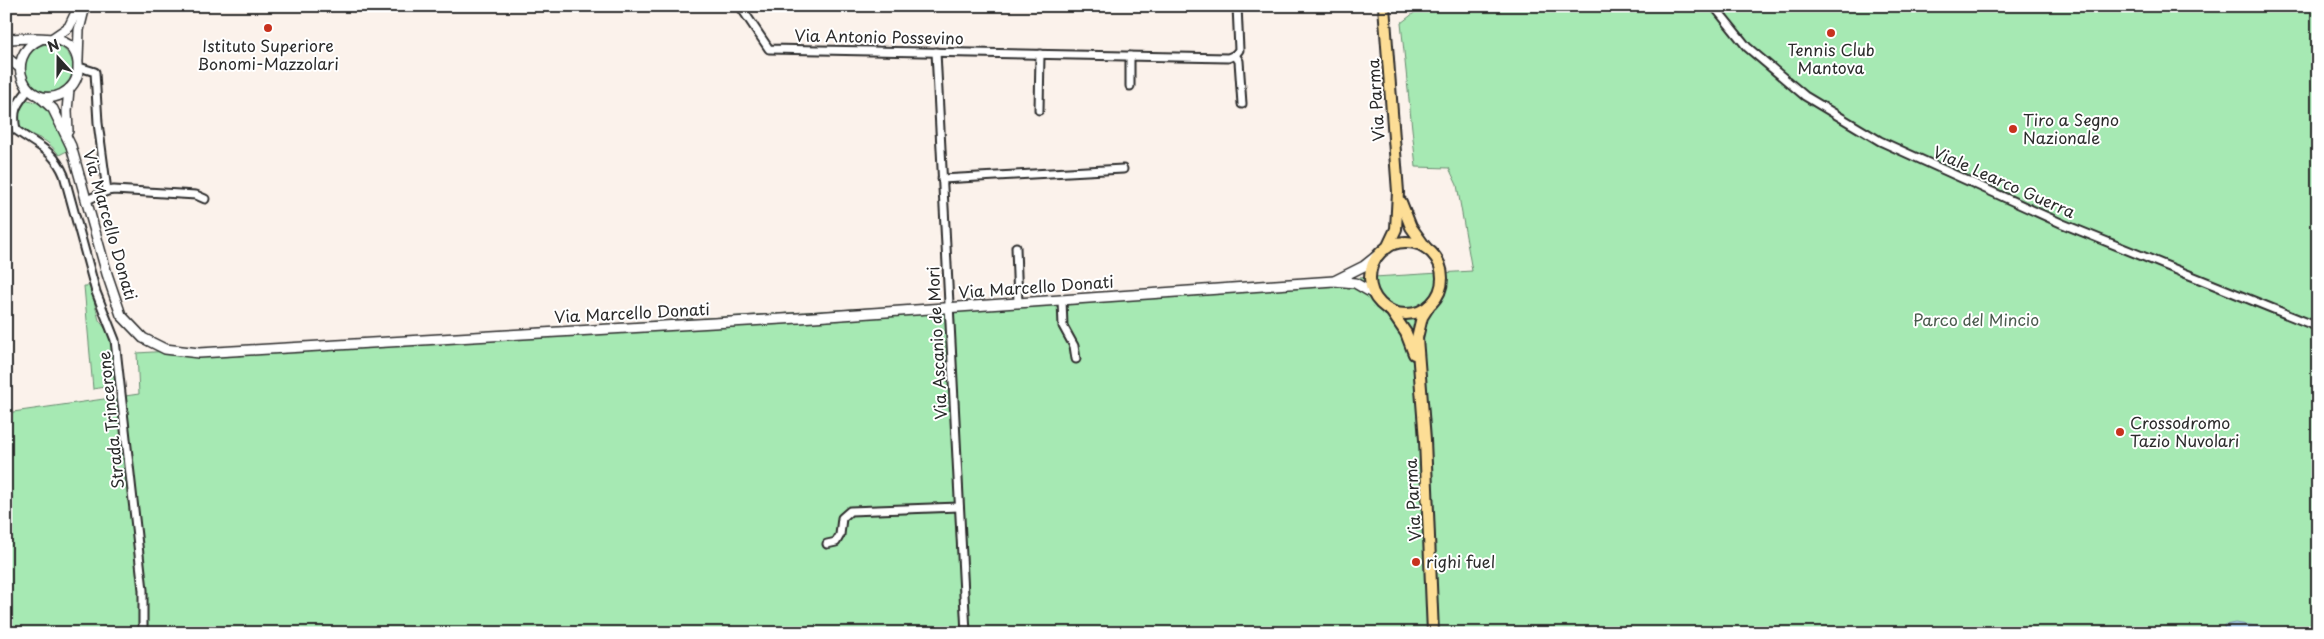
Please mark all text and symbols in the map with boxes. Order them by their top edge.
marker: Istituto Superiore Bonomi-Mazzolari [262,22,274,34]
street label: Via Antonio Possevino [794,23,964,49]
marker: Tennis Club Mantova [1825,27,1837,39]
north arrow [32,32,82,82]
place label: Istituto Superiore Bonomi-Mazzolari [197,33,339,75]
text: N [44,34,62,57]
place label: Tennis Club Mantova [1787,37,1875,79]
street label: Via Parma [1360,58,1390,142]
place label: Tiro a Segno Nazionale [2023,107,2119,149]
marker: Tiro a Segno Nazionale [2007,123,2019,135]
street label: Viale Learco Guerra [1929,139,2079,223]
street label: Via Marcello Donati [78,147,144,303]
street label: Via Ascanio de Mori [920,266,952,420]
street label: Via Marcello Donati [957,269,1114,303]
street label: Via Marcello Donati [554,296,710,328]
park label: Parco del Mincio [1913,307,2039,331]
street label: Strada Trincerone [91,350,129,490]
place label: Crossodromo Tazio Nuvolari [2130,410,2239,452]
marker: Crossodromo Tazio Nuvolari [2114,426,2126,438]
street label: Via Parma [1398,458,1426,542]
place label: righi fuel [1426,549,1495,573]
marker: righi fuel [1410,556,1422,568]

